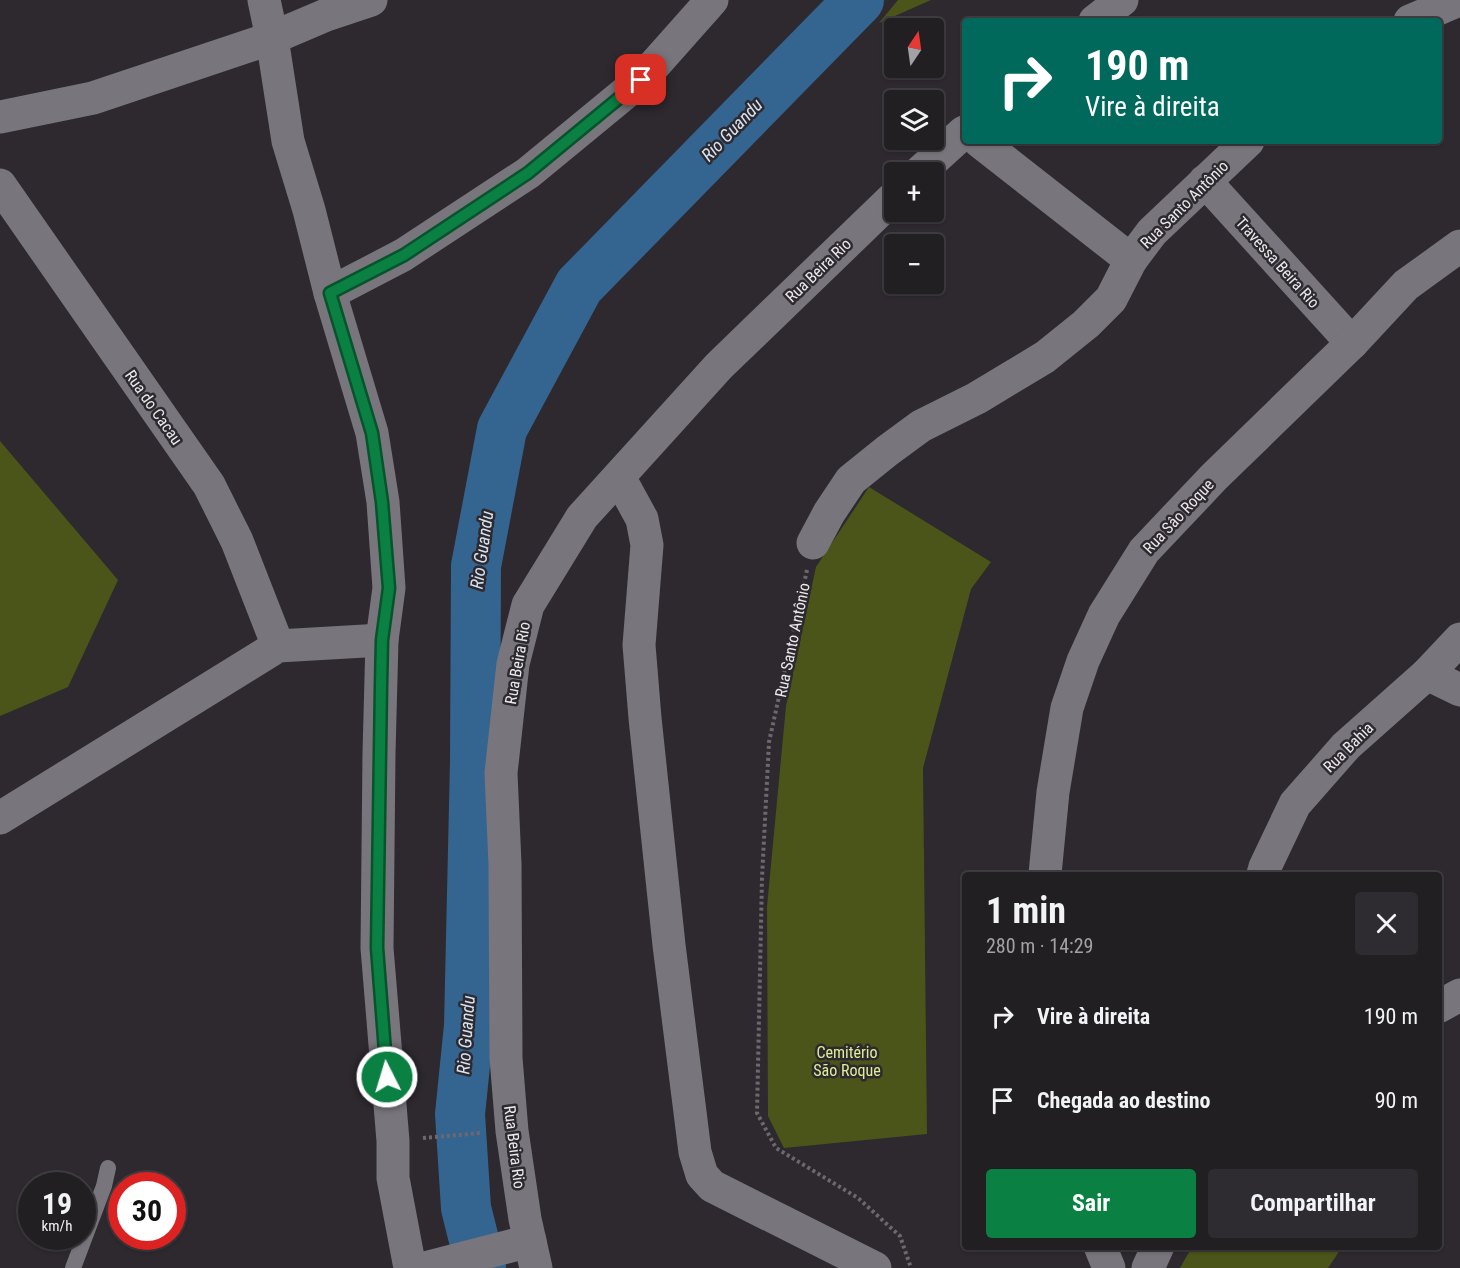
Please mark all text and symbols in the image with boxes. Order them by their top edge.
north arrow [884,18,944,78]
map controls [884,18,944,294]
text: 190 m [1085,41,1190,90]
icon: right [986,42,1064,120]
pin [615,54,666,105]
icon: arrive [624,63,657,96]
button: layers [884,90,944,150]
text: Vire à direita [1085,91,1220,123]
water label: Rio Guandu [697,94,767,165]
street label: Rua Santo Antônio [1136,156,1232,252]
button: + [884,162,944,222]
street label: Travessa Beira Rio [1232,213,1324,312]
button: − [884,234,944,294]
street label: Rua Beira Rio [782,235,855,306]
street label: Rua do Cacau [121,366,186,448]
street label: Rua Sâo Roque [1139,475,1218,558]
water label: Rio Guandu [466,509,497,590]
street label: Rua Santo Antônio [771,581,814,699]
street label: Rua Beira Rio [501,620,534,706]
street label: Rua Bahia [1319,718,1377,776]
text: 1 min [986,890,1066,932]
button: close [1355,892,1418,955]
text: 280 m · 14:29 [986,934,1093,958]
water label: Rio Guandu [452,994,479,1075]
icon: right [986,1000,1019,1033]
text: Vire à direita [1037,1004,1150,1029]
text: 190 m [1364,1004,1418,1029]
park label: Cemitério São Roque [813,1043,881,1080]
position arrow [355,1045,419,1109]
icon: arrive [986,1084,1019,1117]
text: Chegada ao destino [1037,1088,1211,1113]
text: 90 m [1375,1088,1418,1113]
street label: Rua Beira Rio [500,1104,529,1190]
button: Sair [986,1169,1196,1238]
button: Compartilhar [1208,1169,1418,1238]
speed limit sign: 30 [108,1172,186,1250]
text: 19 [42,1186,72,1221]
text: km/h [42,1217,72,1235]

